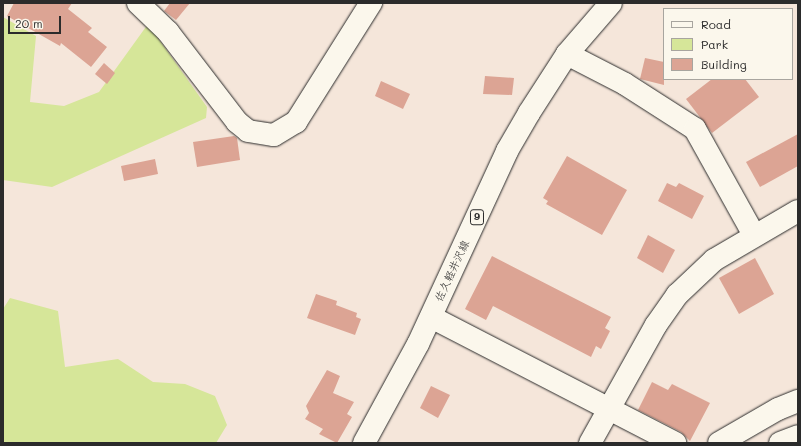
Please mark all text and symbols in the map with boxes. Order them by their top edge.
scale bar [10,8,63,34]
legend [663,8,793,80]
text: 20 m [15,15,43,31]
text: Road [701,16,731,32]
text: Park [701,36,728,52]
text: Building [701,56,747,72]
road number: 9 [469,209,485,225]
street label: 佐久軽井沢線 [432,238,472,304]

